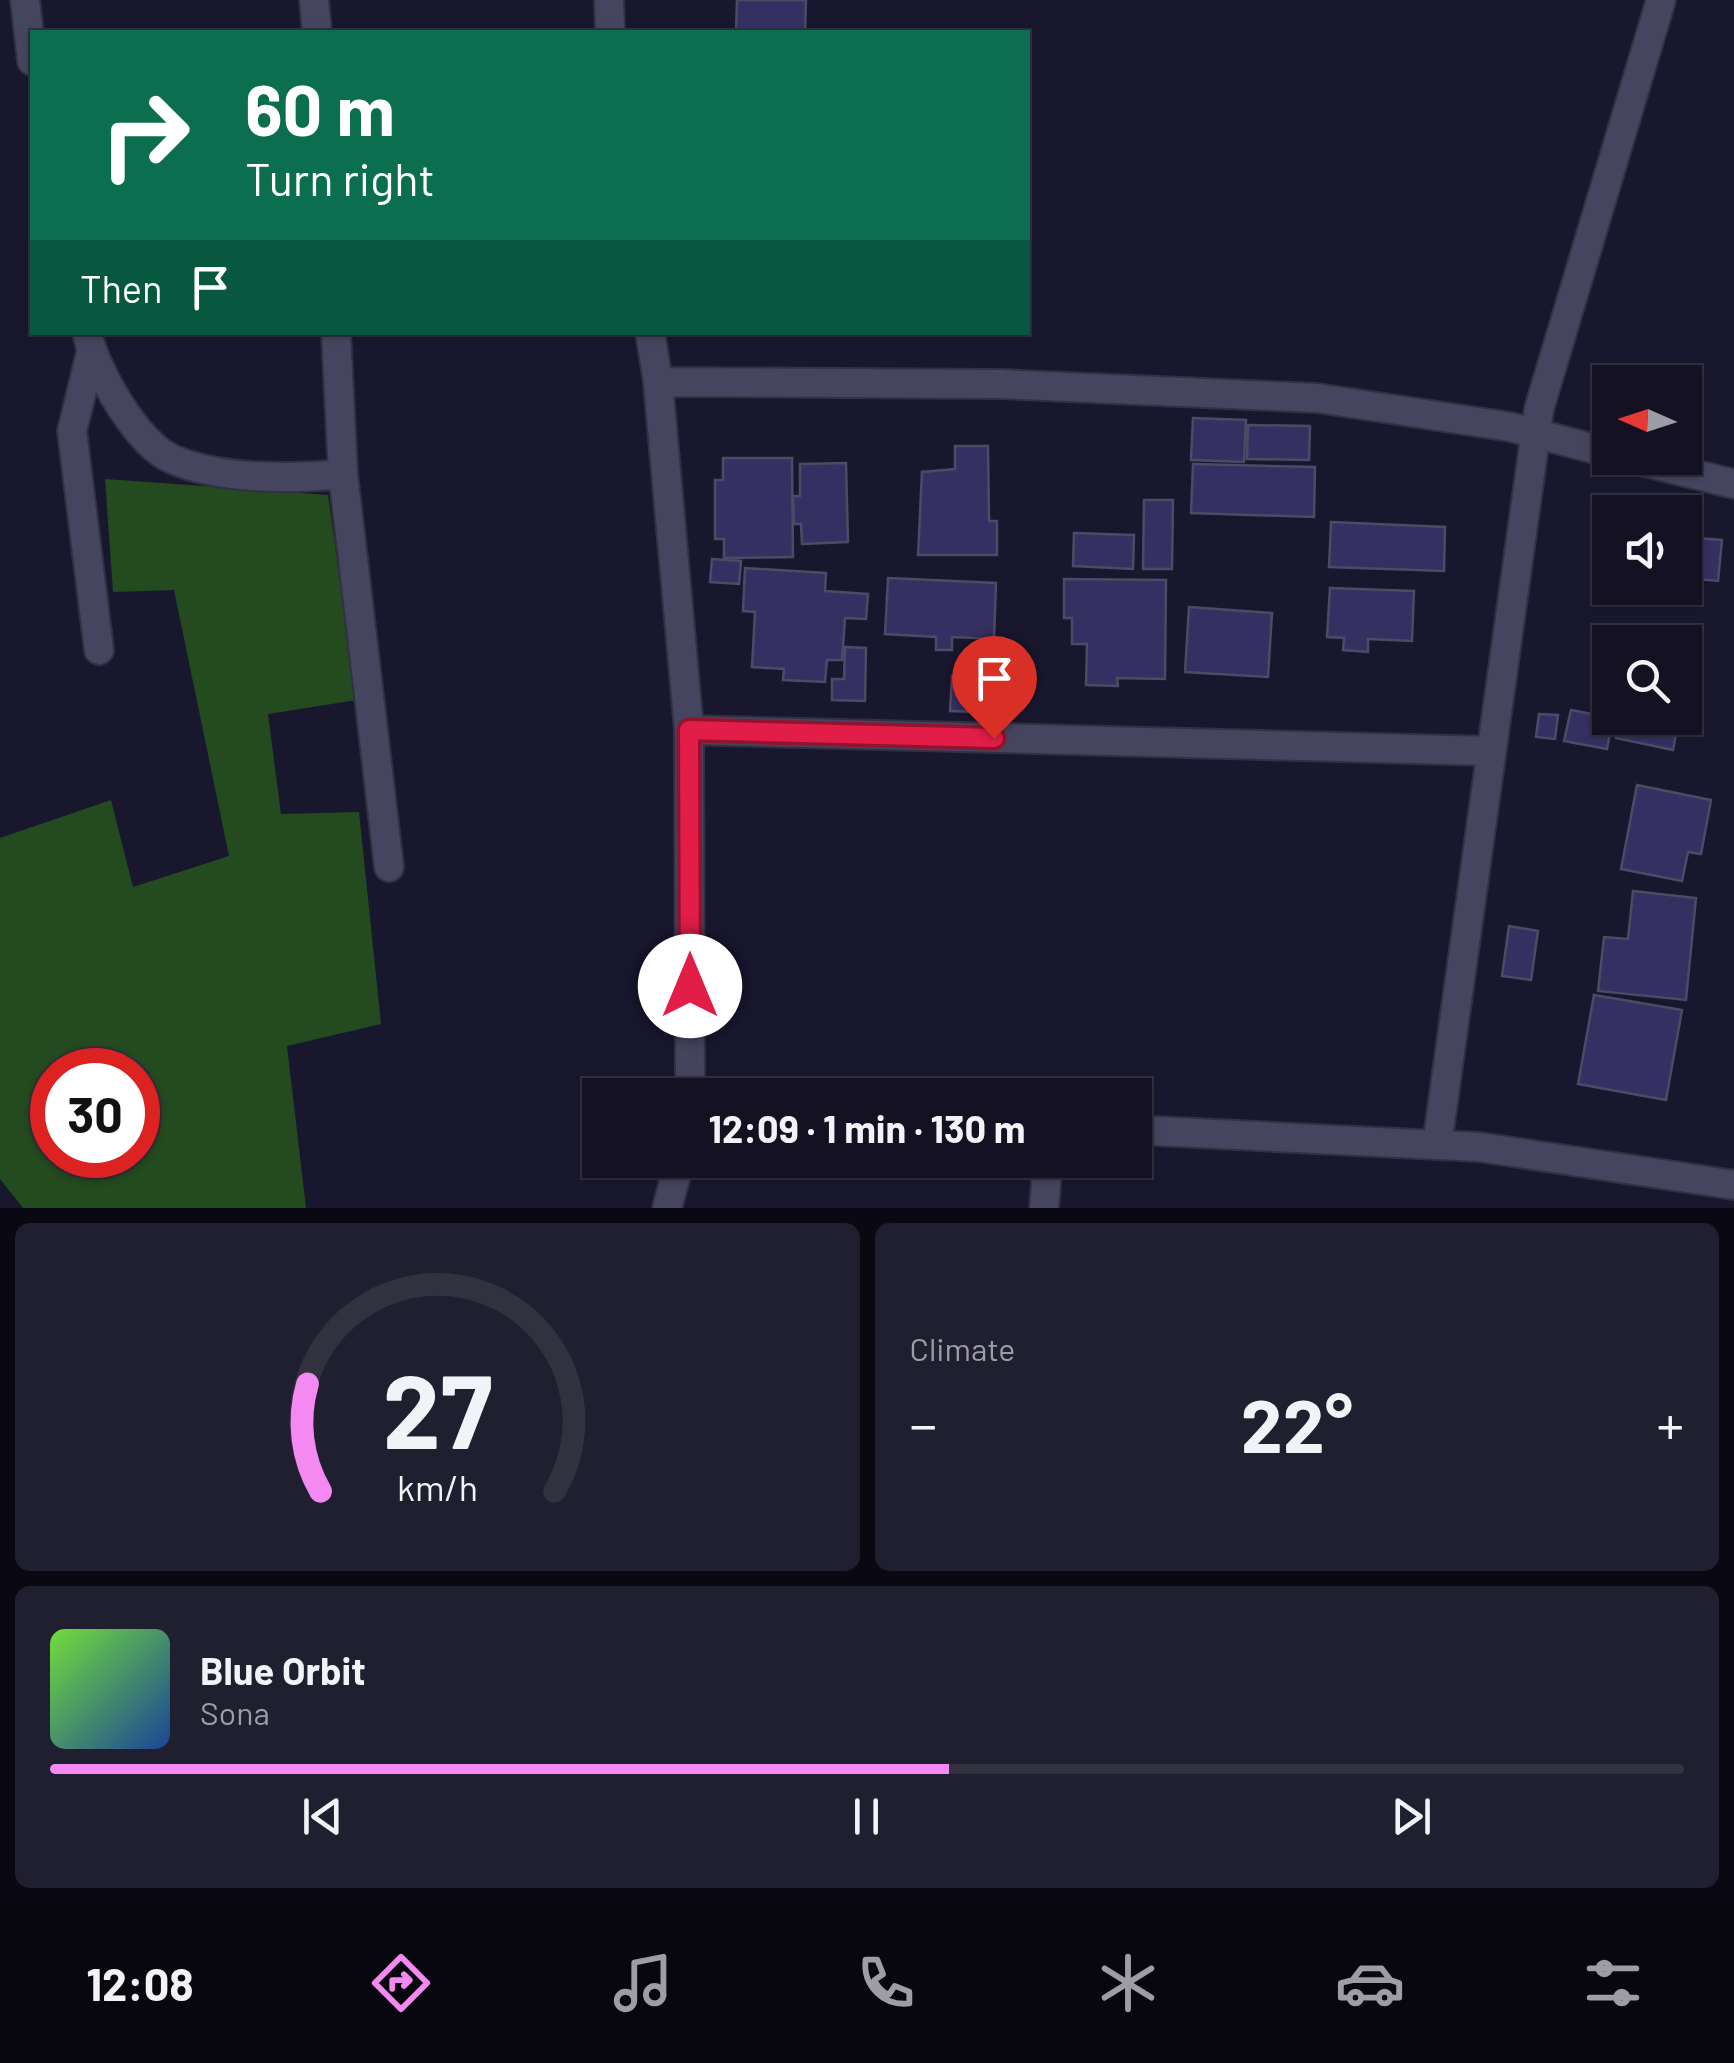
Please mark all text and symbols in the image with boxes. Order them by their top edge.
text: 60 m [245,66,395,150]
icon: right [80,70,210,200]
text: Turn right [245,151,435,205]
icon: arrive [183,260,238,315]
text: Then [80,265,163,311]
north arrow [1592,365,1702,475]
map controls [1592,365,1702,735]
button: sound [1592,495,1702,605]
button: search [1592,625,1702,735]
pin [952,636,1037,739]
icon: arrive [967,651,1022,706]
position arrow [638,934,742,1038]
speed limit sign: 30 [30,1048,160,1178]
text: 12:09 · 1 min · 130 m [709,1105,1025,1151]
text: Climate [910,1329,1015,1367]
text: 27 [382,1345,492,1470]
text: 22° [1241,1378,1353,1468]
text: − [910,1390,937,1456]
text: + [1656,1390,1684,1456]
text: km/h [397,1465,478,1508]
text: Blue Orbit [200,1647,366,1693]
text: Sona [200,1693,270,1731]
icon: previous [295,1789,350,1844]
icon: pause [839,1789,894,1844]
icon: next [1384,1789,1439,1844]
icon: directions [366,1948,436,2018]
icon: music [608,1948,678,2018]
icon: phone [851,1948,921,2018]
icon: climate [1093,1948,1163,2018]
icon: car [1335,1948,1405,2018]
icon: filters [1578,1948,1648,2018]
text: 12:08 [86,1956,194,2010]

